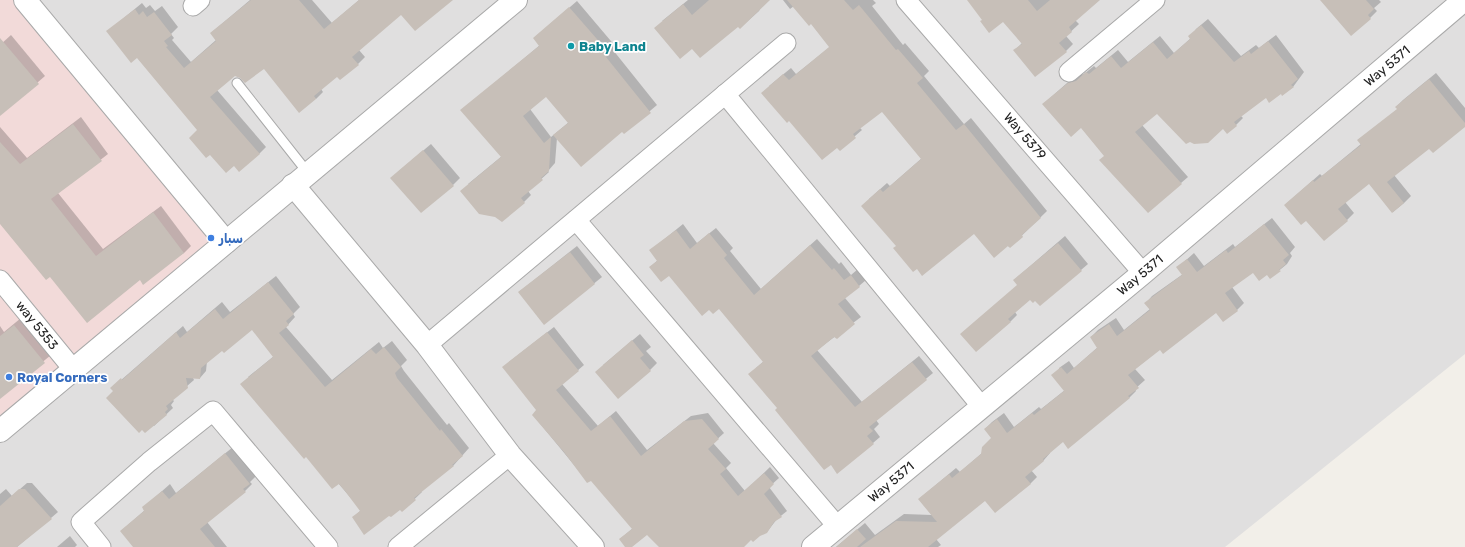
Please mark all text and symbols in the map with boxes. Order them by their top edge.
place label: Baby Land [579,39,646,54]
marker: Baby Land [566,41,576,51]
street label: Way 5371 [1361,43,1413,89]
street label: Way 5379 [1001,110,1050,163]
place label: سبار [218,231,243,246]
marker: سبار [206,233,216,243]
street label: Way 5371 [1114,252,1166,298]
street label: way 5353 [13,298,61,353]
place label: Royal Corners [17,370,107,385]
marker: Royal Corners [4,372,14,382]
street label: Way 5371 [865,459,917,505]

